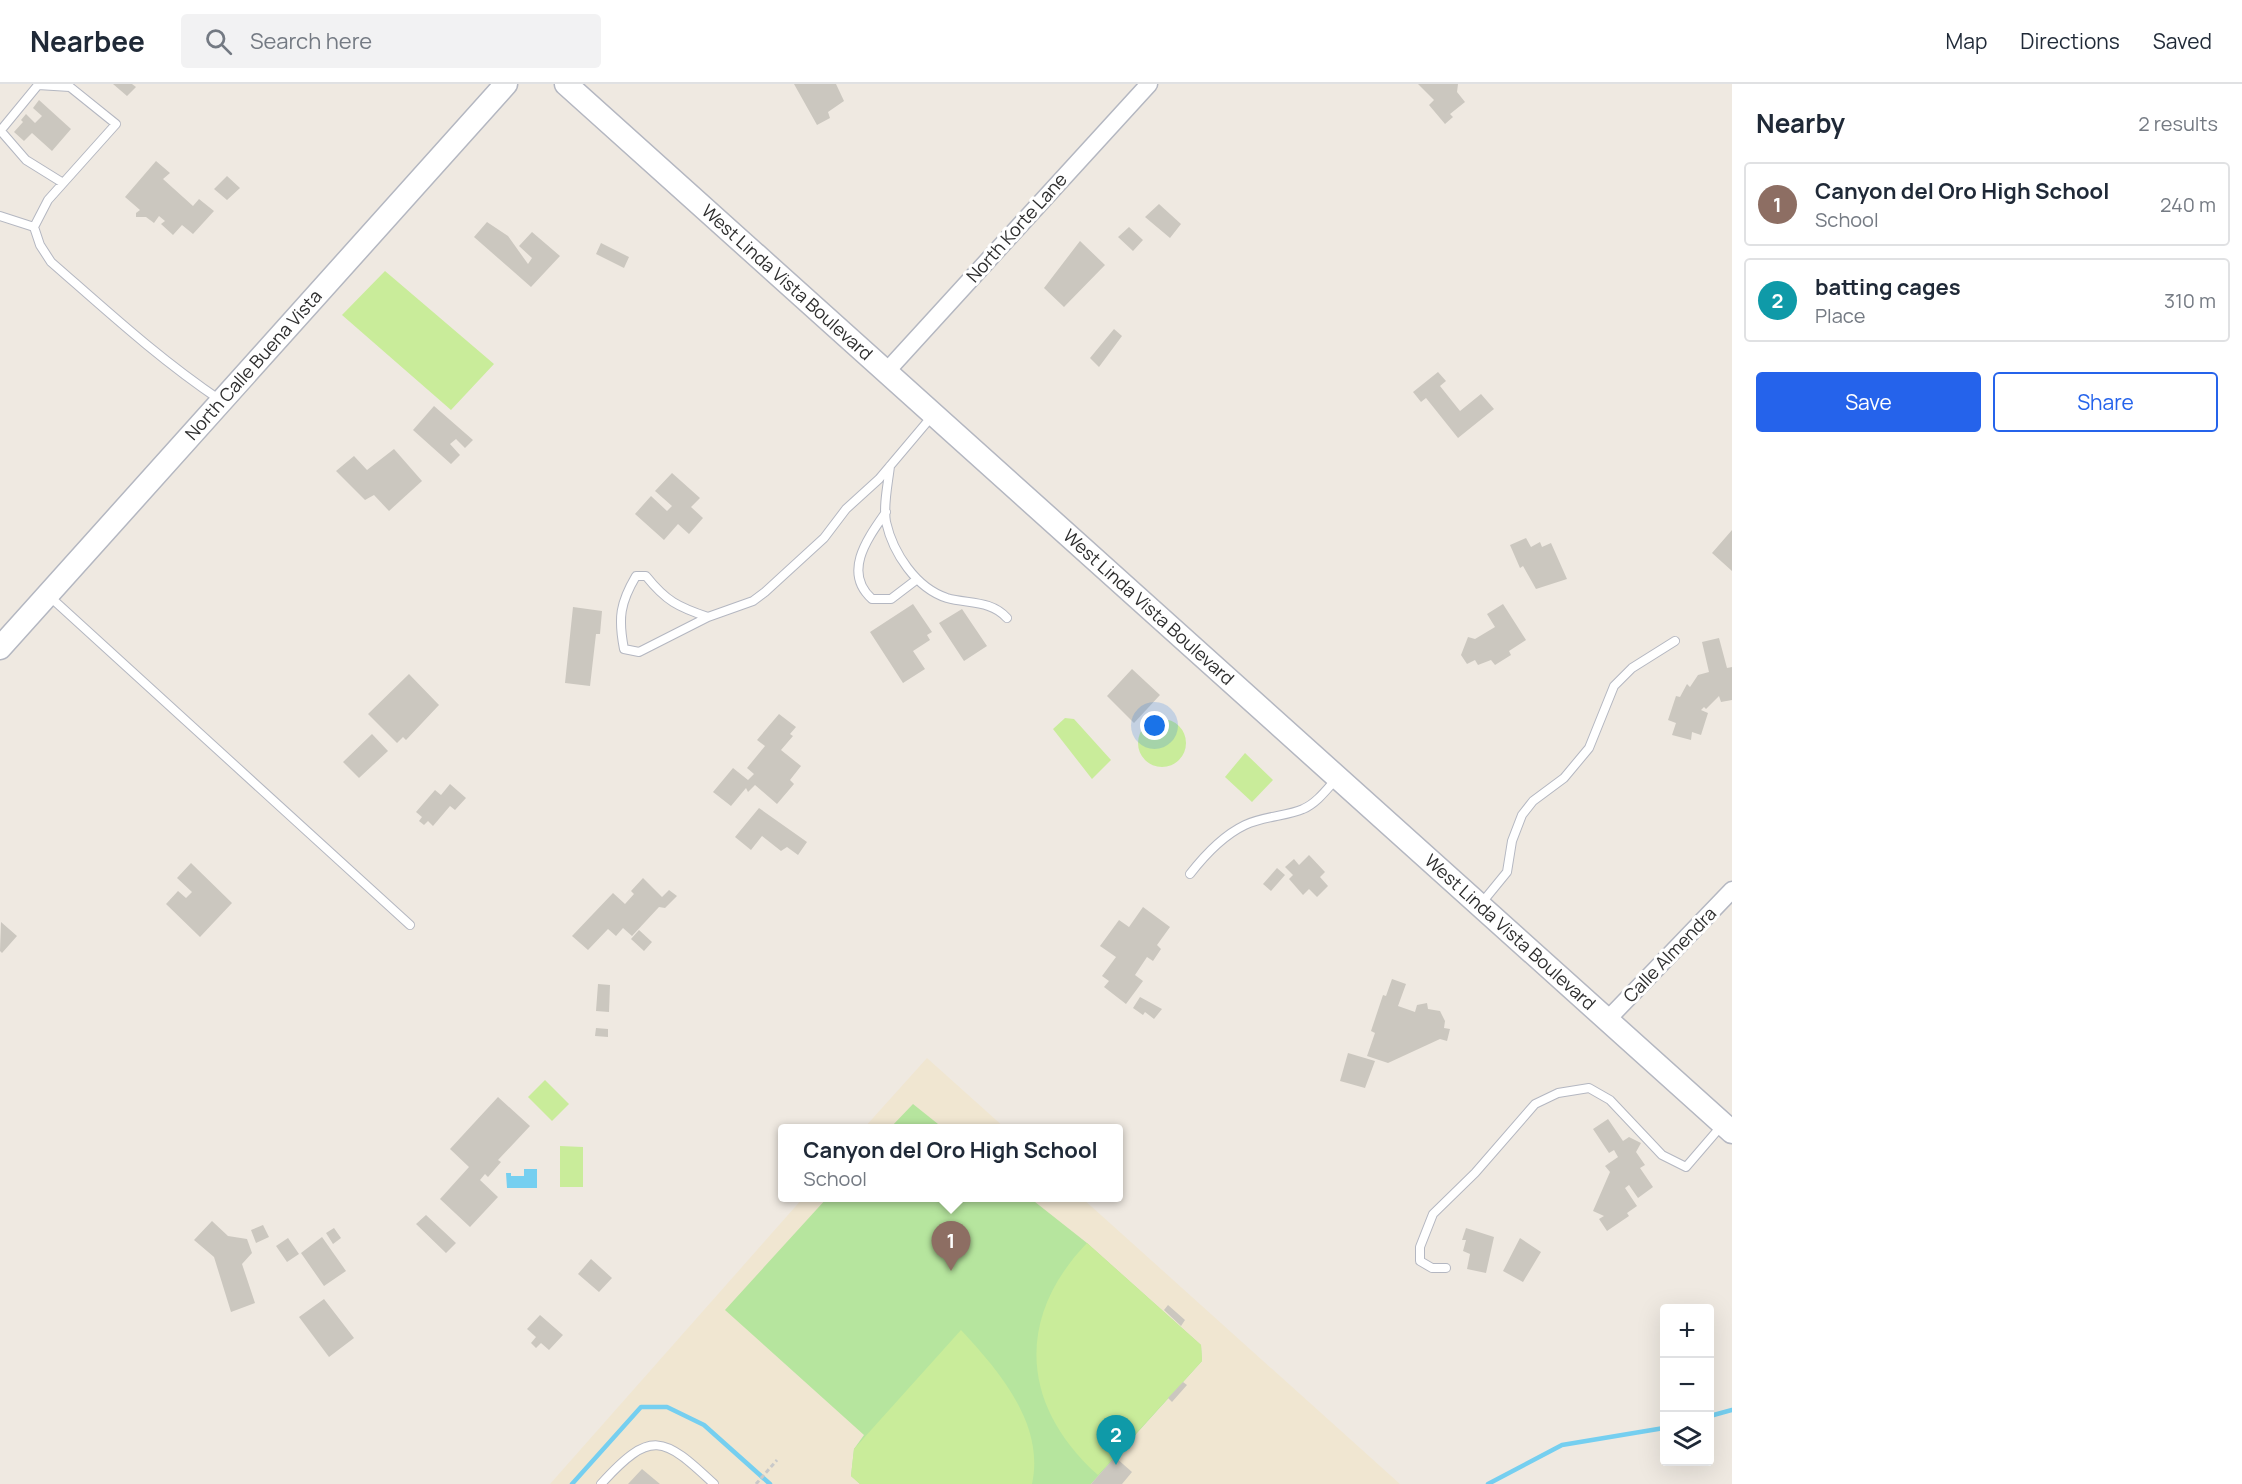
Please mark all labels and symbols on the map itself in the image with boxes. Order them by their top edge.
street label: North Korte Lane [961,168,1072,287]
street label: West Linda Vista Boulevard [697,199,878,365]
street label: North Calle Buena Vista [179,284,327,445]
street label: West Linda Vista Boulevard [1058,523,1240,690]
your location [1140,711,1169,740]
street label: West Linda Vista Boulevard [1420,848,1601,1015]
street label: Calle Almendra [1618,901,1721,1007]
pin: 1 [932,1222,970,1271]
pin: 2 [1096,1416,1136,1465]

